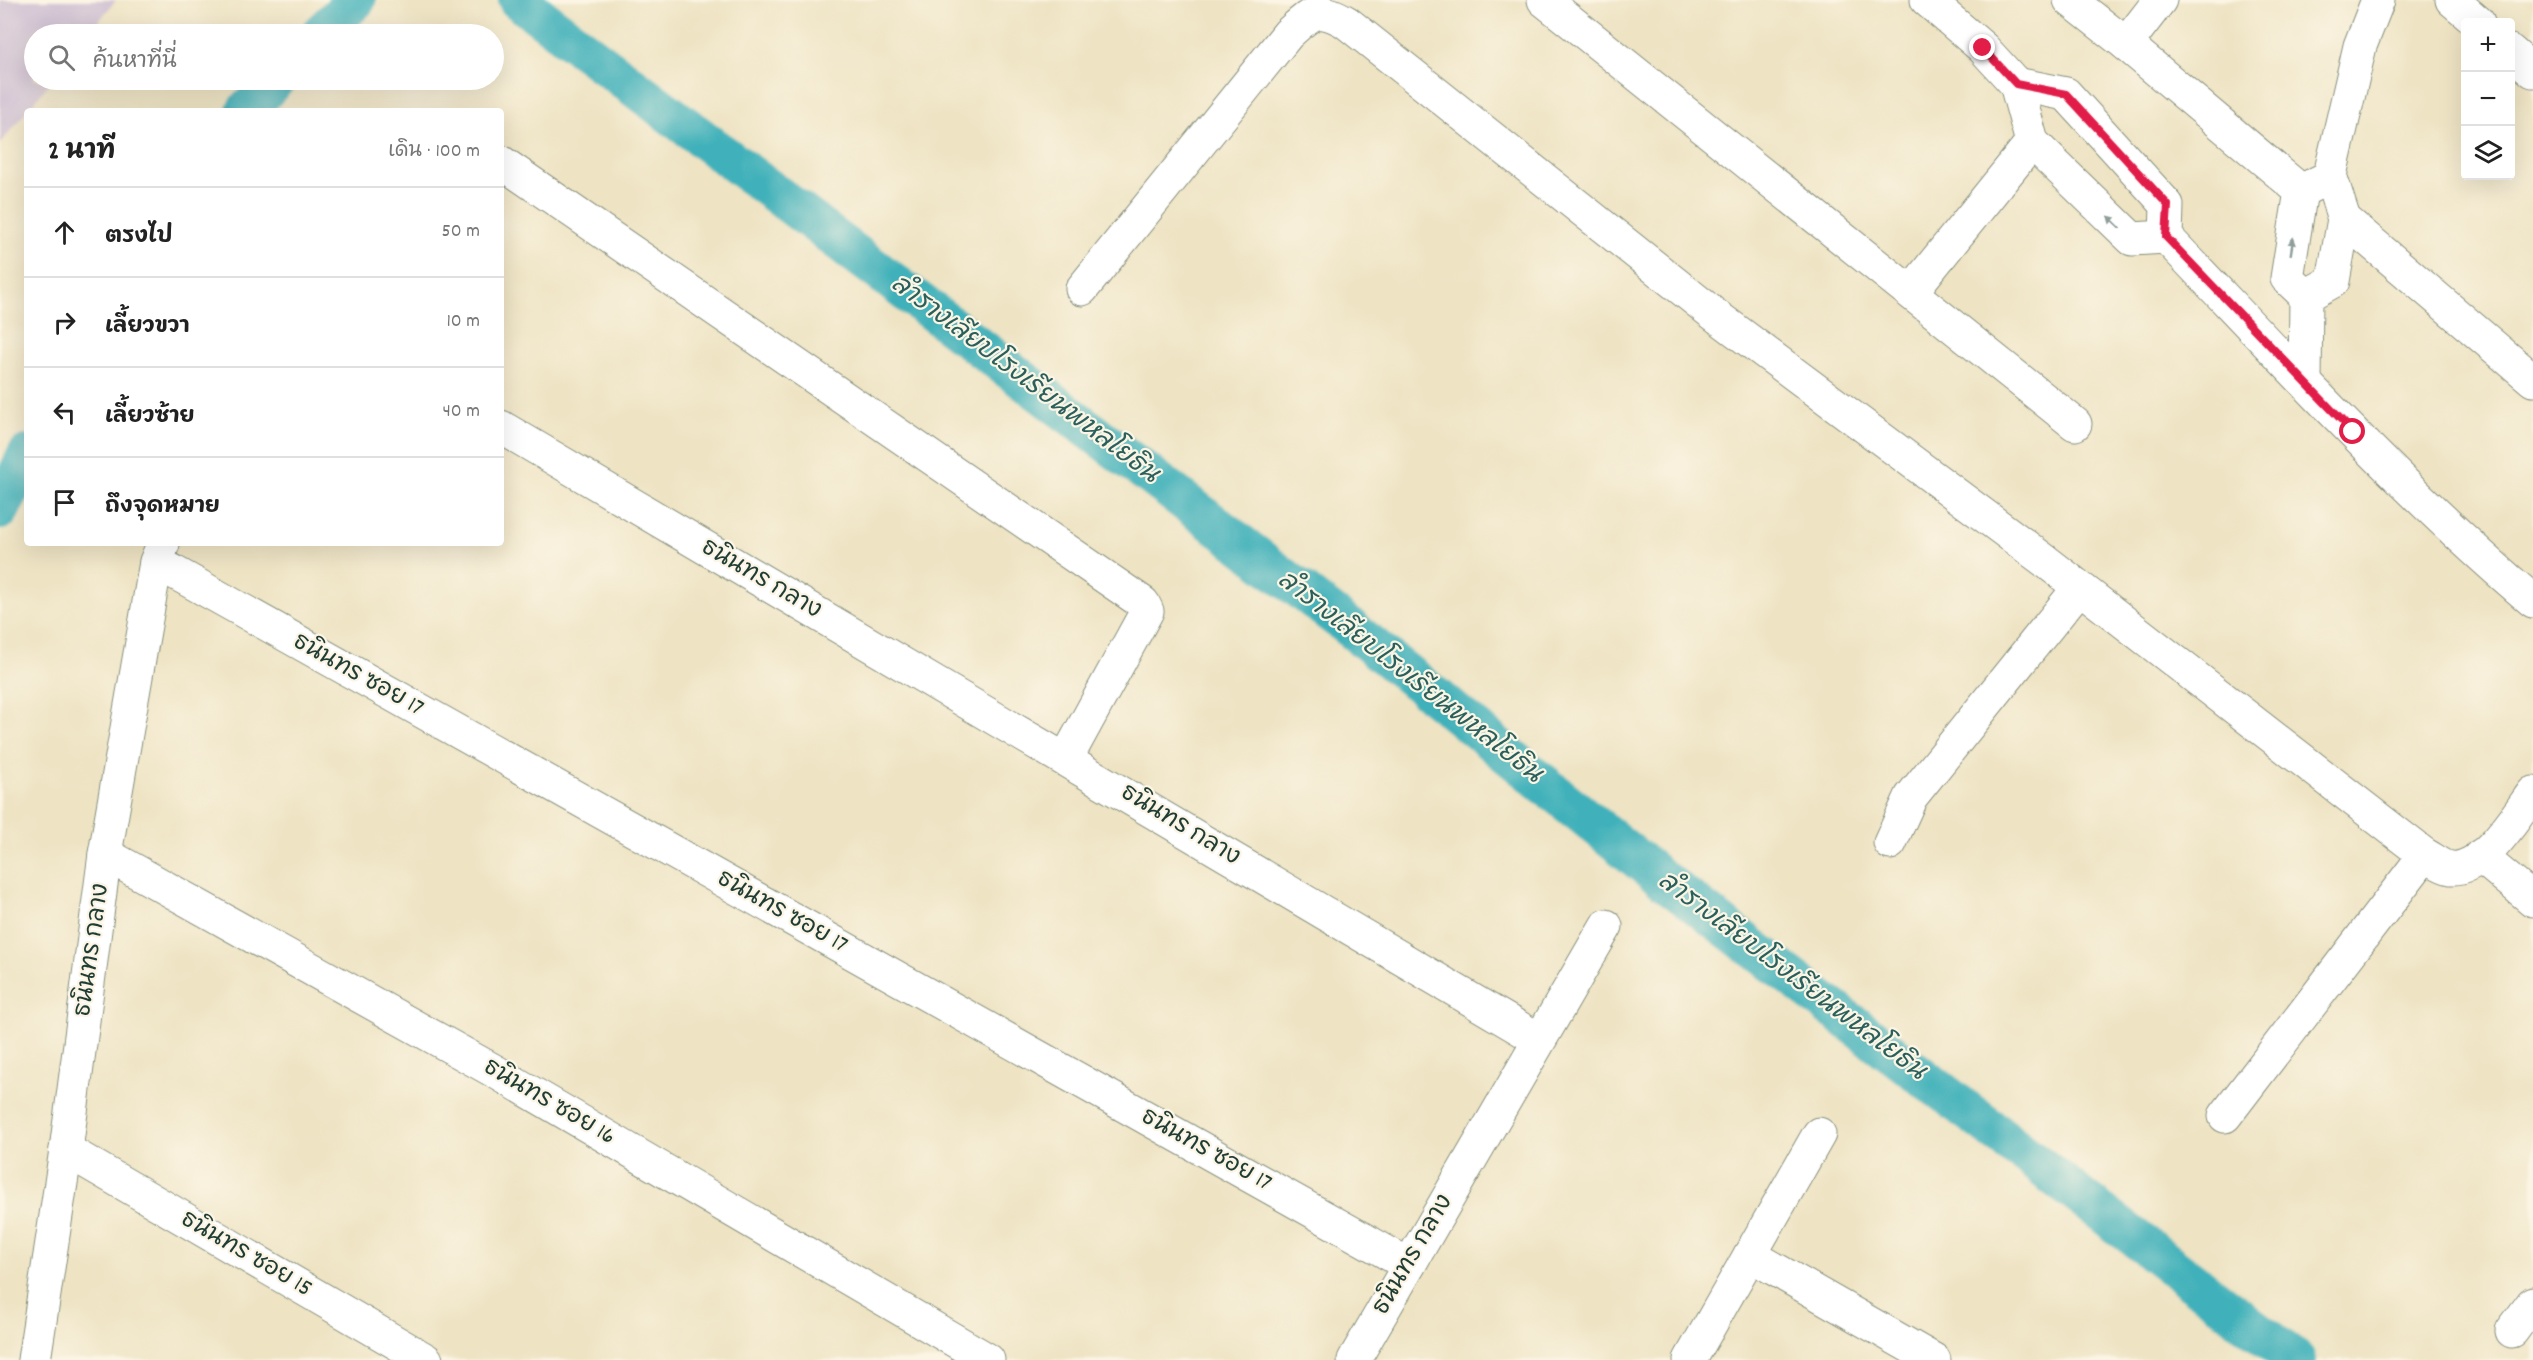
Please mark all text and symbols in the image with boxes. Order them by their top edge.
map controls [2461,18,2515,180]
button: + [2461,18,2515,72]
search box [24,24,504,90]
route end [1969,34,1995,60]
icon: search [45,41,78,74]
text: ค้นหาที่นี่ [93,47,177,78]
button: − [2461,72,2515,126]
button: layers [2461,126,2515,180]
text: 2 นาที [48,134,115,171]
text: เดิน · 100 m [388,138,480,166]
one-way arrow [2108,215,2122,229]
icon: ahead [48,216,81,249]
text: 50 m [442,218,480,246]
text: ตรงไป [105,222,173,253]
one-way arrow [2288,236,2297,255]
water label: ลำรางเลียบโรงเรียนพหลโยธิน [882,265,1168,494]
icon: right [48,306,81,339]
text: 10 m [446,308,480,336]
text: เลี้ยวขวา [105,312,189,343]
icon: left [48,396,81,429]
text: 40 m [442,398,480,426]
text: เลี้ยวซ้าย [105,402,195,433]
route start [2339,418,2365,444]
icon: arrive [48,486,81,519]
text: ถึงจุดหมาย [105,492,220,523]
street label: ธนินทร กลาง [695,532,827,628]
water label: ลำรางเลียบโรงเรียนพหลโยธิน [1269,561,1552,794]
street label: ธนินทร ซอย 17 [287,626,429,726]
street label: ธนินทร กลาง [1114,777,1246,875]
water label: ลำรางเลียบโรงเรียนพหลโยธิน [1649,862,1935,1091]
street label: ธนินทร ซอย 17 [711,863,853,963]
street label: ธนินทร กลาง [67,881,119,1019]
street label: ธนินทร ซอย 16 [477,1052,621,1154]
street label: ธนินทร ซอย 17 [1135,1101,1277,1201]
street label: ธนินทร กลาง [1366,1189,1462,1321]
street label: ธนินทร ซอย 15 [174,1204,318,1306]

